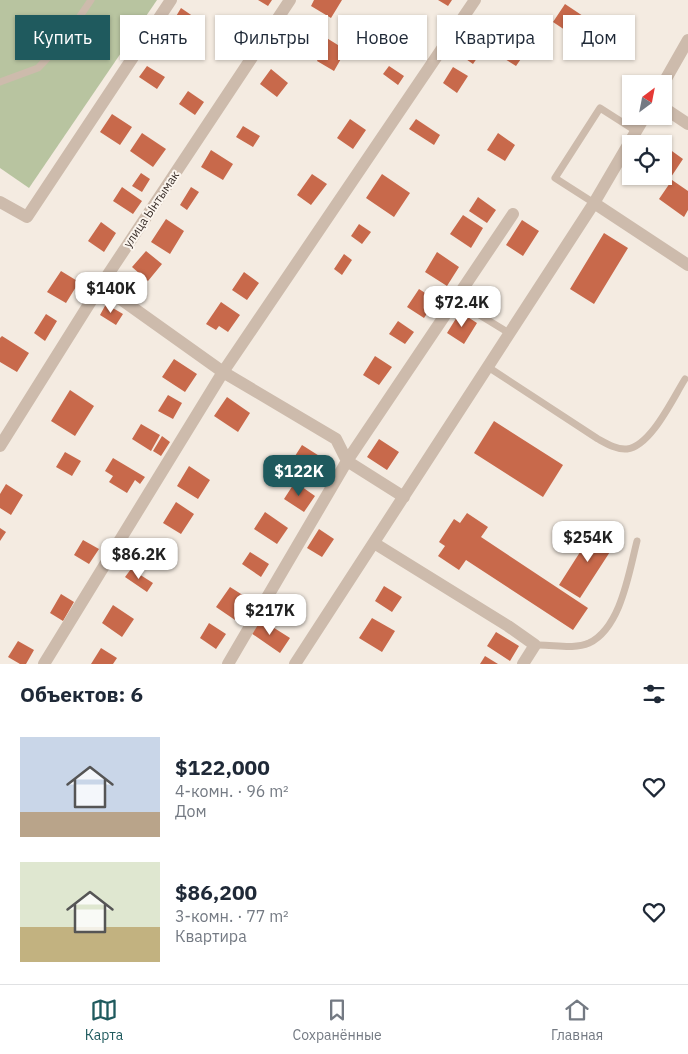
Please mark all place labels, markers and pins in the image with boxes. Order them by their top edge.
pin: $140K [76,272,146,314]
pin: $72.4K [421,286,503,328]
pin: $122K [264,454,334,497]
pin: $254K [553,520,623,563]
pin: $86.2K [98,538,180,580]
pin: $217K [235,594,305,636]

